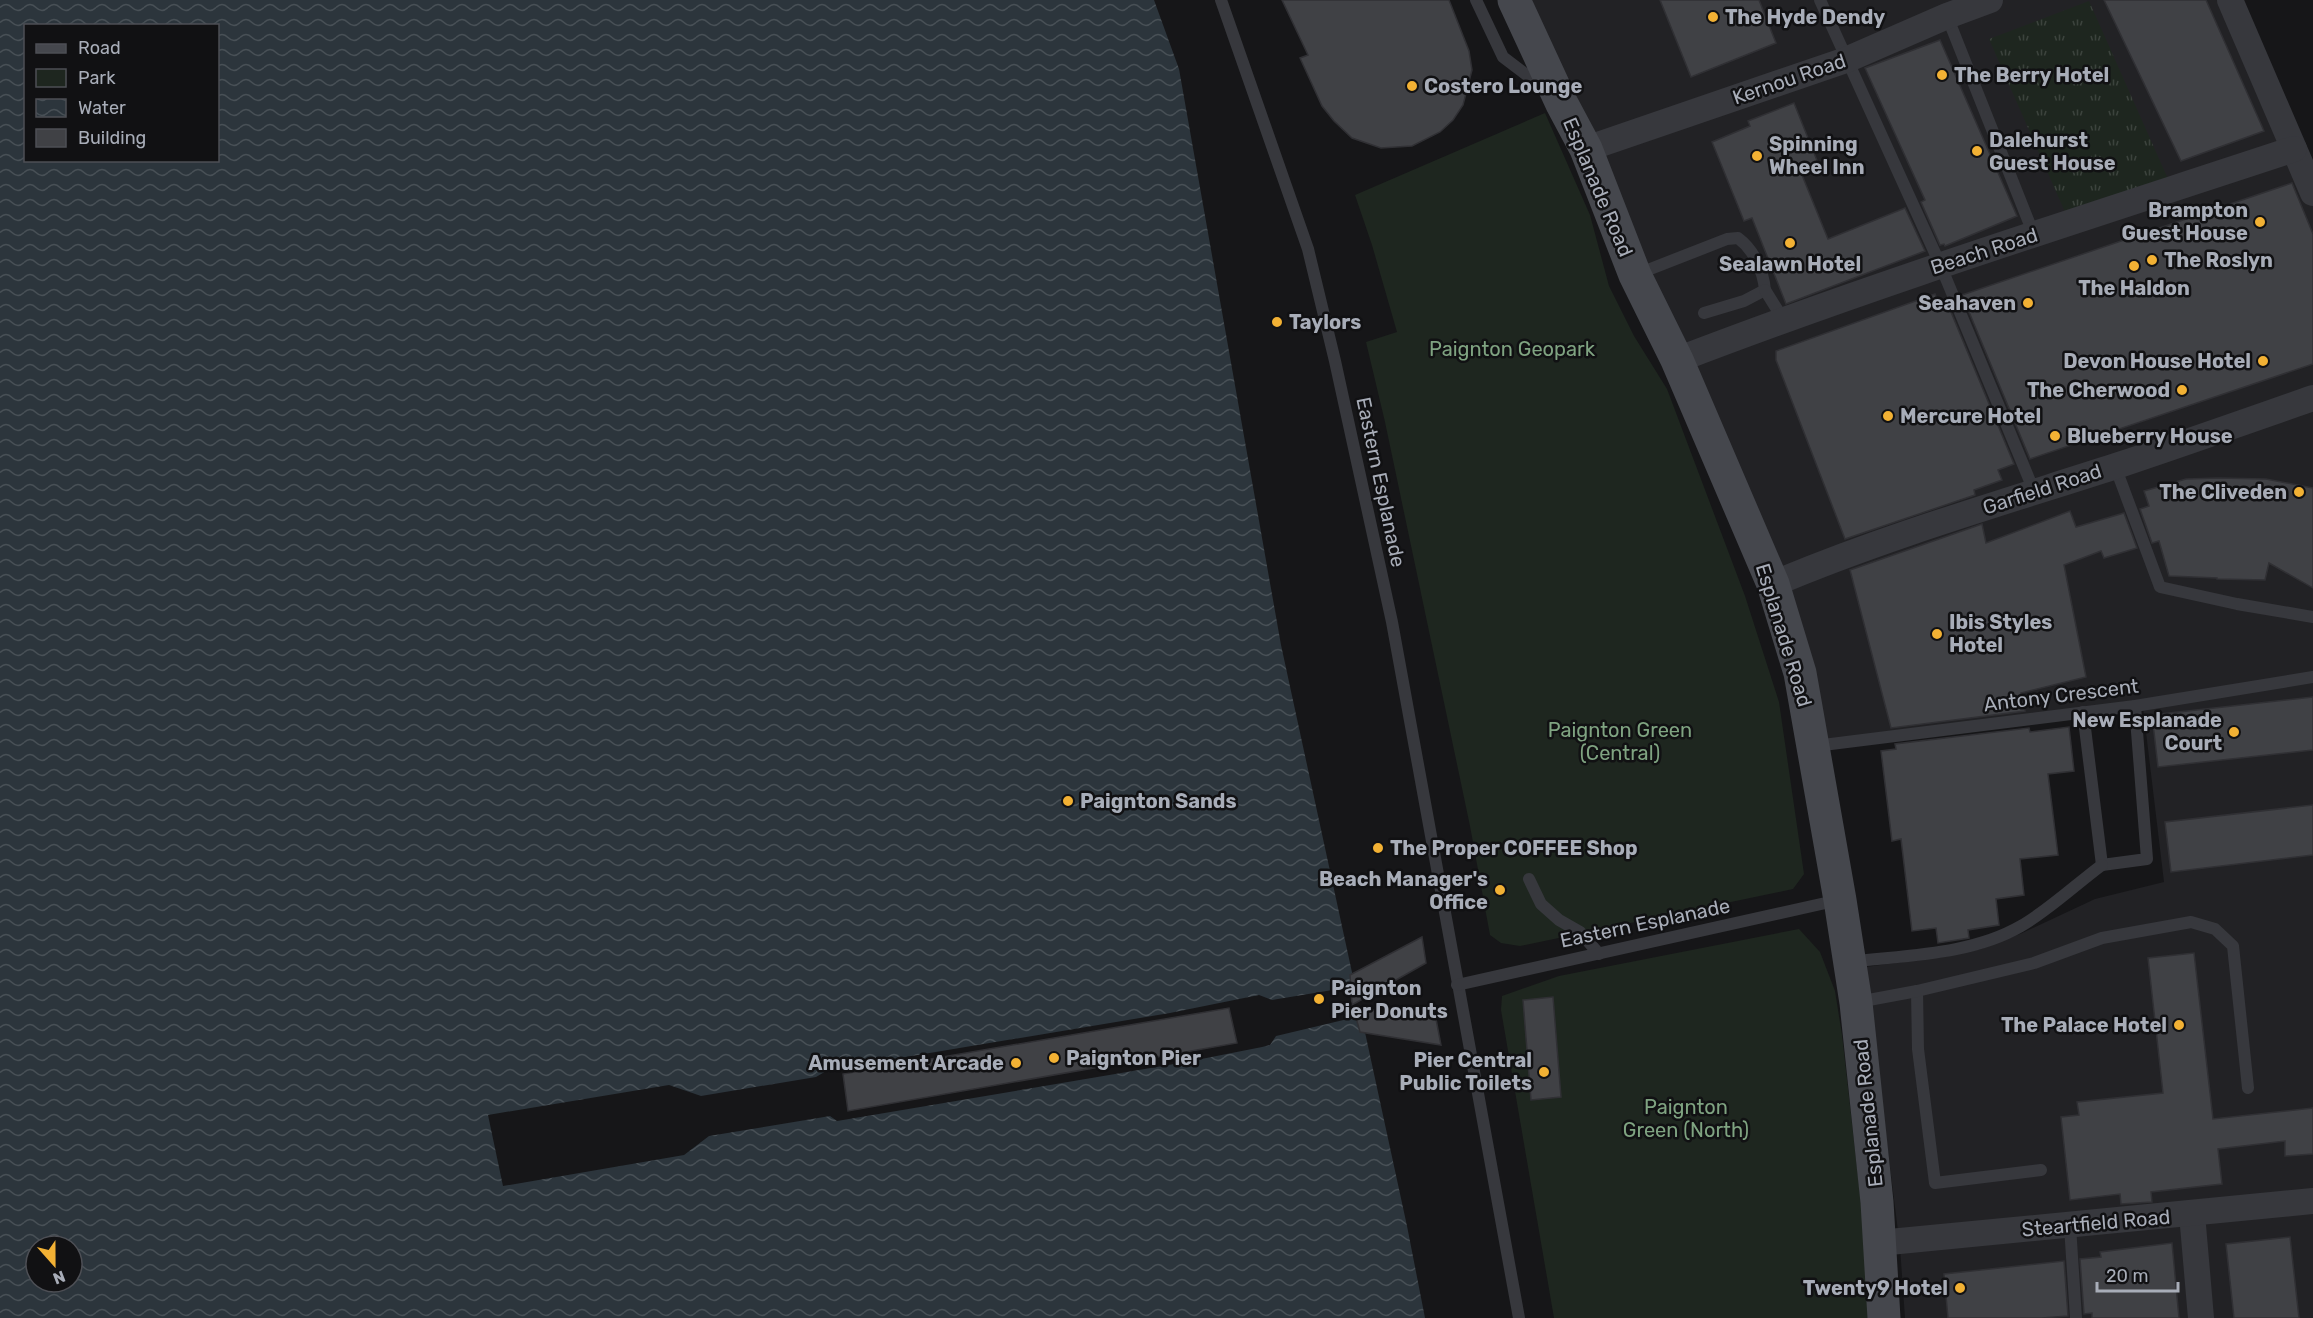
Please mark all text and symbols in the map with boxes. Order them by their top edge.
place label: The Hyde Dendy [1725,5,1885,29]
marker: The Hyde Dendy [1706,10,1720,24]
legend [24,24,219,162]
text: Road [78,37,121,59]
street label: Kernou Road [1729,48,1849,110]
place label: The Berry Hotel [1954,63,2109,87]
text: Park [78,67,116,89]
marker: The Berry Hotel [1935,68,1949,82]
place label: Costero Lounge [1424,74,1582,98]
marker: Costero Lounge [1405,79,1419,93]
text: Water [78,97,126,119]
street label: Esplanade Road [1558,114,1638,260]
text: Building [78,127,146,149]
place label: Dalehurst Guest House [1989,128,2116,175]
place label: Spinning Wheel Inn [1769,132,1865,179]
marker: Dalehurst Guest House [1970,144,1984,158]
marker: Spinning Wheel Inn [1750,149,1764,163]
place label: Brampton Guest House [2121,198,2248,245]
marker: Brampton Guest House [2253,215,2267,229]
street label: Beach Road [1927,222,2041,280]
marker: Sealawn Hotel [1783,236,1797,250]
place label: The Roslyn [2164,248,2273,272]
place label: Sealawn Hotel [1719,252,1861,276]
marker: The Roslyn [2145,253,2159,267]
marker: The Haldon [2127,259,2141,273]
place label: The Haldon [2078,276,2190,300]
place label: Seahaven [1918,291,2016,315]
marker: Seahaven [2021,296,2035,310]
place label: Taylors [1289,310,1361,334]
marker: Taylors [1270,315,1284,329]
park label: Paignton Geopark [1429,337,1596,361]
place label: Devon House Hotel [2063,349,2251,373]
marker: Devon House Hotel [2256,354,2270,368]
place label: The Cherwood [2027,378,2170,402]
marker: The Cherwood [2175,383,2189,397]
street label: Eastern Esplanade [1351,395,1411,569]
place label: Mercure Hotel [1900,404,2041,428]
marker: Mercure Hotel [1881,409,1895,423]
place label: Blueberry House [2067,424,2233,448]
marker: Blueberry House [2048,429,2062,443]
street label: Garfield Road [1980,459,2104,519]
place label: The Cliveden [2159,480,2287,504]
marker: The Cliveden [2292,485,2306,499]
street label: Esplanade Road [1751,560,1817,710]
place label: Ibis Styles Hotel [1949,610,2052,657]
marker: Ibis Styles Hotel [1930,627,1944,641]
street label: Antony Crescent [1982,674,2140,716]
place label: New Esplanade Court [2072,708,2222,755]
park label: Paignton Green (Central) [1548,718,1692,765]
marker: New Esplanade Court [2227,725,2241,739]
place label: Paignton Sands [1080,789,1237,813]
marker: Paignton Sands [1061,794,1075,808]
place label: The Proper COFFEE Shop [1390,836,1638,860]
marker: The Proper COFFEE Shop [1371,841,1385,855]
place label: Beach Manager's Office [1319,867,1488,914]
marker: Beach Manager's Office [1493,883,1507,897]
street label: Eastern Esplanade [1558,893,1732,953]
place label: Paignton Pier Donuts [1331,976,1448,1023]
marker: Paignton Pier Donuts [1312,992,1326,1006]
place label: The Palace Hotel [2001,1013,2167,1037]
marker: The Palace Hotel [2172,1018,2186,1032]
street label: Esplanade Road [1848,1038,1888,1188]
place label: Paignton Pier [1066,1046,1201,1070]
place label: Pier Central Public Toilets [1399,1048,1532,1095]
place label: Amusement Arcade [808,1051,1004,1075]
marker: Paignton Pier [1047,1051,1061,1065]
marker: Amusement Arcade [1009,1056,1023,1070]
marker: Pier Central Public Toilets [1537,1065,1551,1079]
park label: Paignton Green (North) [1623,1095,1749,1142]
street label: Steartfield Road [2021,1205,2171,1241]
north arrow [24,1234,84,1294]
scale bar [2097,1255,2178,1293]
text: 20 m [2106,1265,2148,1287]
text: N [50,1267,68,1288]
place label: Twenty9 Hotel [1803,1276,1948,1300]
marker: Twenty9 Hotel [1953,1281,1967,1295]

